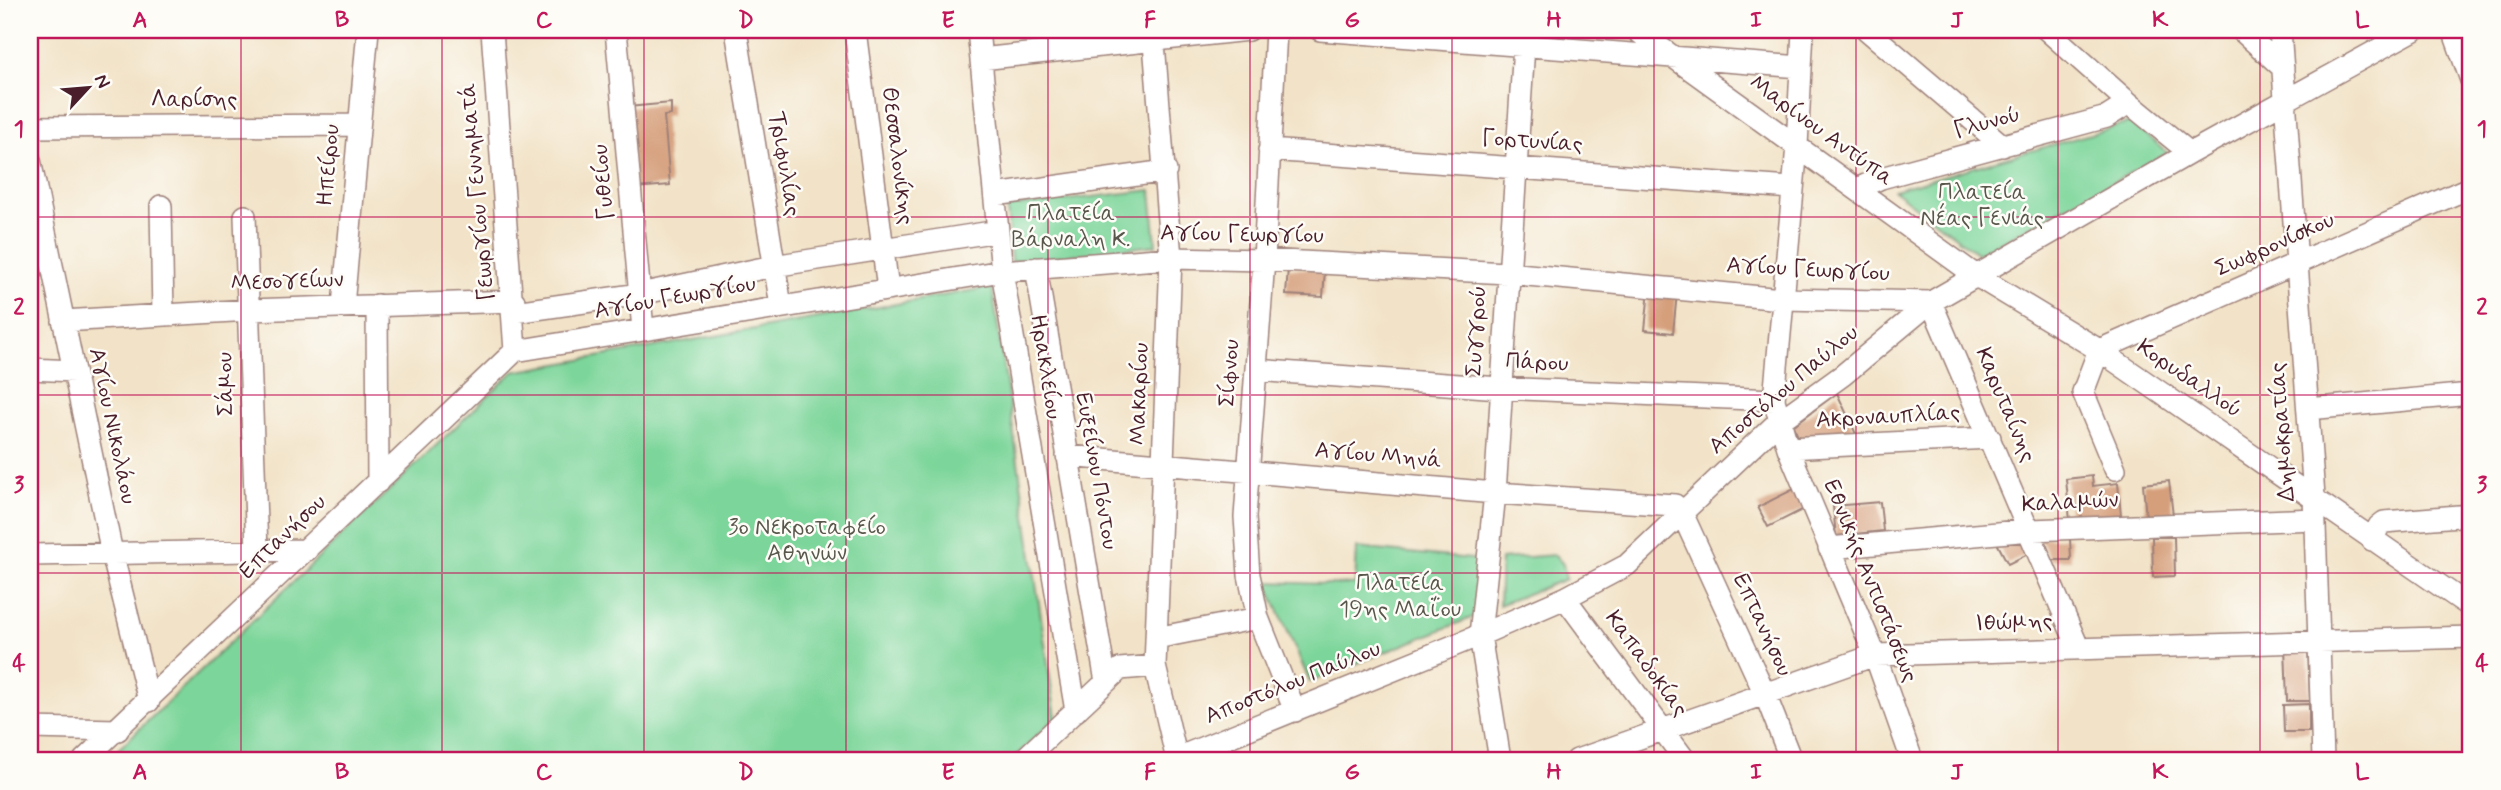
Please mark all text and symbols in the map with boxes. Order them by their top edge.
text: A [132,6,148,36]
text: B [335,6,350,36]
text: C [536,6,553,36]
text: D [738,6,754,36]
text: E [941,6,955,36]
text: F [1144,6,1156,36]
text: G [1344,6,1360,36]
text: H [1546,6,1562,36]
text: I [1750,6,1762,36]
text: J [1950,6,1964,36]
text: K [2152,6,2169,36]
text: L [2355,6,2370,36]
north arrow [52,52,122,122]
street label: Μαρίνου Αντύπα [1743,68,1899,194]
text: N [88,70,116,92]
street label: Γεωργίου Γεννηματά [454,82,502,302]
street label: Λαρίσης [151,85,237,115]
street label: Θεσσαλονίκης [874,85,920,227]
street label: Γλυνού [1950,100,2024,146]
street label: Τριφυλίας [761,109,807,219]
text: 1 [14,115,24,145]
text: 1 [2477,115,2487,145]
street label: Ηπείρου [310,123,348,207]
street label: Γορτυνίας [1480,123,1584,161]
street label: Γυθείου [586,143,622,221]
park label: Πλατεία Νέας Γενιάς [1920,178,2044,234]
park label: Πλατεία Βάρναλη Κ. [1011,199,1131,255]
street label: Σωφρονίσκου [2211,205,2339,285]
street label: Αγίου Γεωργίου [1160,219,1324,251]
street label: Αγίου Γεωργίου [1726,251,1890,289]
street label: Μεσογείων [230,265,344,299]
street label: Αγίου Γεωργίου [592,269,758,327]
street label: Συγγρού [1460,285,1494,377]
text: 2 [13,293,25,323]
text: 2 [2476,293,2488,323]
street label: Ηρακλείου [1022,312,1068,422]
street label: Αποστόλου Παύλου [1703,318,1865,462]
street label: Κορυδαλλού [2130,333,2248,425]
street label: Σίφνου [1213,338,1247,408]
street label: Μακαρίου [1123,342,1157,446]
street label: Καρυταίνης [1967,343,2043,467]
street label: Αγίου Νικολάου [81,345,143,507]
street label: Πάρου [1505,346,1569,380]
street label: Σάμου [210,352,242,416]
street label: Δημοκρατίας [2263,361,2303,503]
street label: Ευξείνου Πόντου [1067,390,1125,552]
street label: Ακροναυπλίας [1815,398,1961,436]
street label: Αγίου Μηνά [1313,436,1443,476]
text: 3 [14,471,25,501]
text: 3 [2477,471,2488,501]
street label: Εθνικής Αντιστάσεως [1816,475,1924,687]
street label: Καλαμών [2021,485,2119,521]
street label: Επτανήσου [233,488,333,586]
park label: 3ο Νεκροταφείο Αθηνών [728,513,886,569]
park label: Πλατεία 19ης Μαΐου [1339,569,1461,625]
street label: Επτανήσου [1725,569,1799,681]
street label: Καπαδοκίας [1597,605,1695,723]
street label: Ιθώμης [1975,607,2053,639]
street label: Αποστόλου Παύλου [1201,634,1385,732]
text: 4 [12,649,26,679]
text: 4 [2475,649,2489,679]
text: A [132,758,148,788]
text: B [335,758,350,788]
text: C [536,758,553,788]
text: D [738,758,754,788]
text: E [941,758,955,788]
text: F [1144,758,1156,788]
text: G [1344,758,1360,788]
text: H [1546,758,1562,788]
text: I [1750,758,1762,788]
text: J [1950,758,1964,788]
text: K [2152,758,2169,788]
text: L [2355,758,2370,788]

